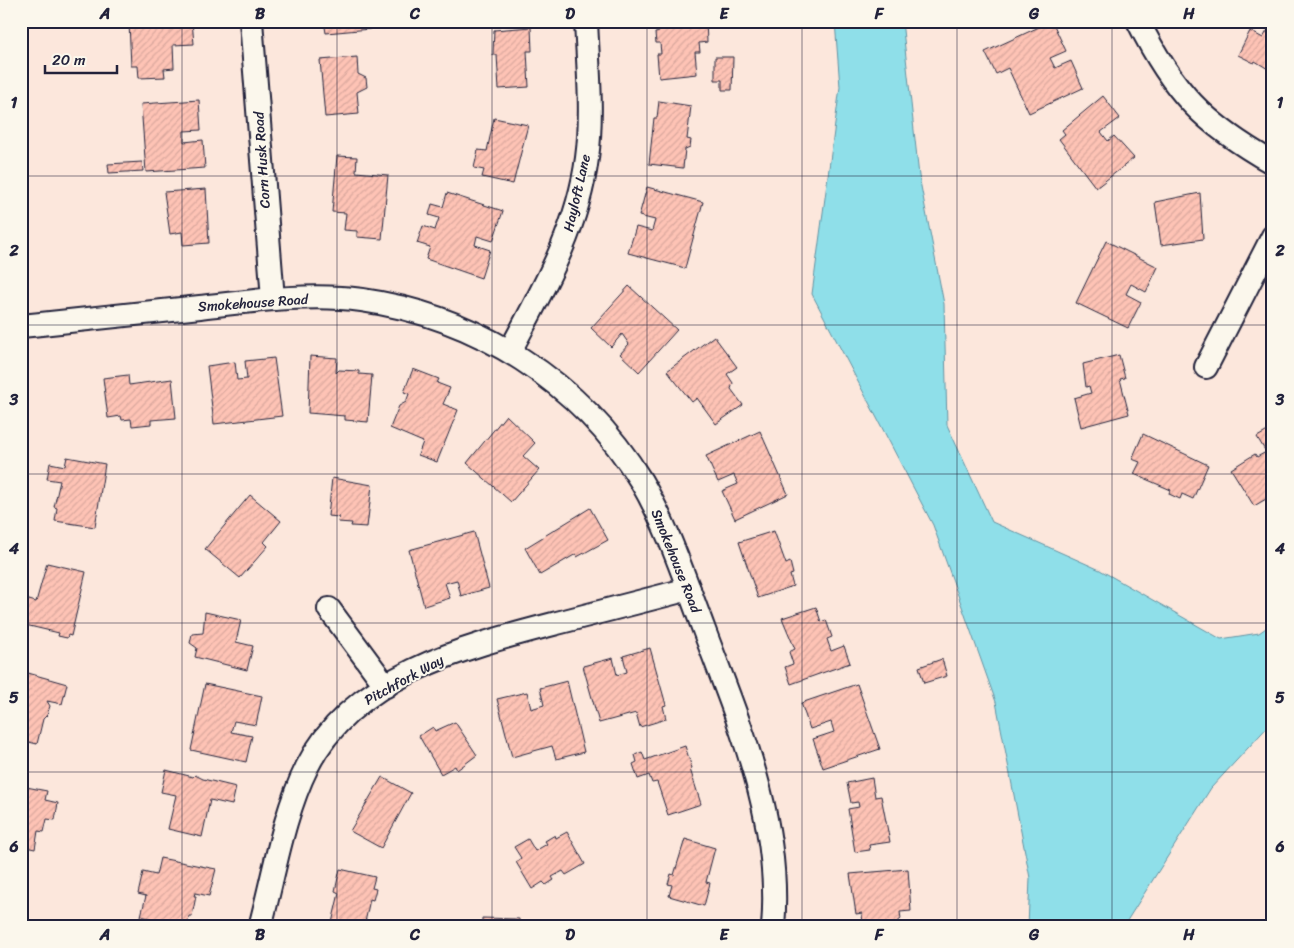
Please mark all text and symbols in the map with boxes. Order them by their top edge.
text: A [99,0,110,28]
text: B [255,0,266,28]
text: C [409,0,421,28]
text: D [565,0,575,28]
text: E [720,0,730,28]
text: F [874,0,885,28]
text: G [1028,0,1040,28]
text: H [1182,0,1195,28]
scale bar [45,42,118,74]
text: 20 m [52,47,86,73]
text: 1 [11,88,18,117]
text: 1 [1277,88,1284,117]
street label: Corn Husk Road [246,109,278,209]
street label: Hayloft Lane [556,152,598,234]
text: 2 [8,236,19,265]
text: 2 [1274,236,1285,265]
street label: Smokehouse Road [197,287,310,319]
text: 3 [9,385,19,414]
text: 3 [1275,385,1285,414]
street label: Smokehouse Road [644,505,709,618]
text: 4 [8,534,19,563]
text: 4 [1274,534,1285,563]
street label: Pitchfork Way [359,647,449,712]
text: 5 [9,683,19,712]
text: 5 [1275,683,1285,712]
text: 6 [8,832,19,861]
text: 6 [1274,832,1285,861]
text: A [99,920,110,948]
text: B [255,920,266,948]
text: C [409,920,421,948]
text: D [565,920,575,948]
text: E [720,920,730,948]
text: F [874,920,885,948]
text: G [1028,920,1040,948]
text: H [1182,920,1195,948]

